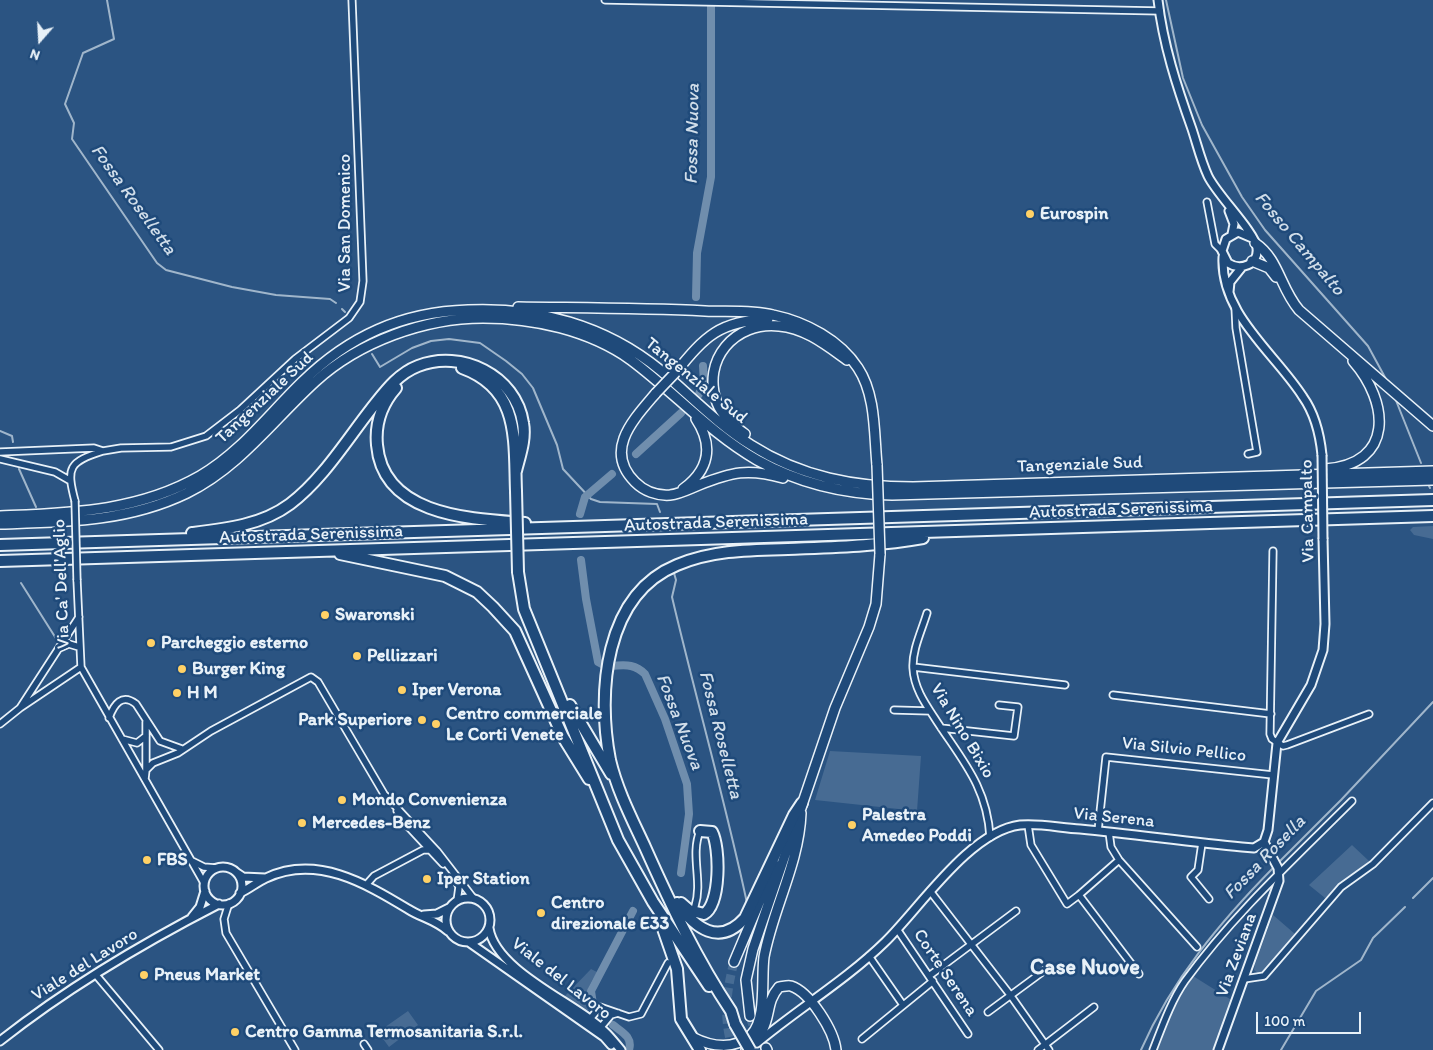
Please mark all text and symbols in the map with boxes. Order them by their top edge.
north arrow [15,15,65,65]
text: N [28,45,42,64]
water label: Fossa Nuova [681,83,705,185]
water label: Fossa Roselletta [85,140,181,260]
street label: Via San Domenico [334,154,356,292]
water label: Fosso Campalto [1249,187,1349,301]
place label: Eurospin [1040,203,1108,225]
marker: Eurospin [1024,208,1036,220]
street label: Tangenziale Sud [640,333,752,429]
street label: Tangenziale Sud [212,347,318,449]
street label: Tangenziale Sud [1017,452,1143,478]
street label: Via Campalto [1296,459,1320,563]
street label: Autostrada Serenissima [1029,496,1213,524]
street label: Autostrada Serenissima [624,509,808,537]
street label: Via Ca' Dell'Aglio [49,519,75,649]
street label: Autostrada Serenissima [219,521,403,549]
place label: Swaronski [335,604,415,626]
marker: Swaronski [319,609,331,621]
place label: Parcheggio esterno [161,632,308,654]
marker: Parcheggio esterno [145,637,157,649]
place label: Pellizzari [367,645,438,667]
marker: Pellizzari [351,650,363,662]
place label: Burger King [192,658,285,680]
marker: Burger King [176,663,188,675]
water label: Fossa Roselletta [693,669,747,801]
water label: Fossa Nuova [650,671,708,773]
place label: Iper Verona [412,679,501,701]
street label: Via Nino Bixio [925,680,999,782]
place label: H M [187,682,218,704]
marker: Iper Verona [396,684,408,696]
marker: H M [171,687,183,699]
place label: Centro commerciale Le Corti Venete [446,703,602,746]
place label: Park Superiore [298,709,412,731]
marker: Park Superiore [416,714,428,726]
marker: Centro commerciale Le Corti Venete [430,718,442,730]
street label: Via Silvio Pellico [1121,733,1247,767]
place label: Mondo Convenienza [352,789,507,811]
marker: Mondo Convenienza [336,794,348,806]
street label: Via Serena [1072,803,1156,833]
place label: Palestra Amedeo Poddi [862,804,972,846]
water label: Fossa Rosella [1219,811,1311,905]
place label: Mercedes-Benz [312,812,430,834]
marker: Mercedes-Benz [296,817,308,829]
marker: Palestra Amedeo Poddi [846,819,858,831]
place label: FBS [157,849,188,871]
marker: FBS [141,854,153,866]
place label: Iper Station [437,868,530,890]
marker: Iper Station [421,873,433,885]
place label: Centro direzionale E33 [551,892,669,934]
marker: Centro direzionale E33 [535,907,547,919]
street label: Via Zeviana [1212,910,1262,1000]
street label: Viale del Lavoro [28,924,142,1006]
street label: Corte Serena [908,925,982,1021]
street label: Viale del Lavoro [507,933,615,1025]
district label: Case Nuove [1030,955,1140,981]
place label: Pneus Market [154,964,260,986]
marker: Pneus Market [138,969,150,981]
scale bar [1258,1002,1363,1034]
text: 100 m [1264,1012,1305,1030]
place label: Centro Gamma Termosanitaria S.r.l. [245,1021,523,1043]
marker: Centro Gamma Termosanitaria S.r.l. [229,1026,241,1038]

